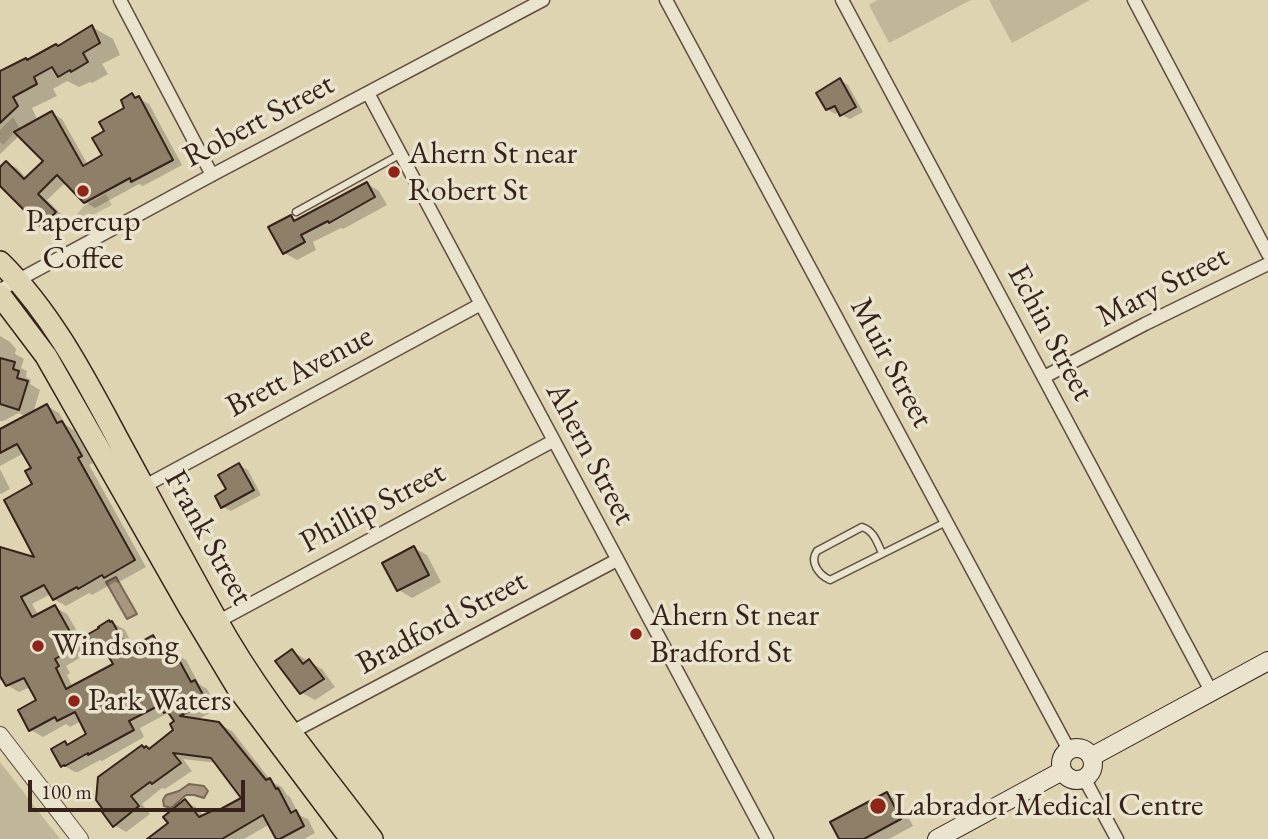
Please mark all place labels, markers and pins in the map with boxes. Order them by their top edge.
place label: Ahern St near Robert St [408,135,577,210]
marker: Ahern St near Robert St [386,164,402,180]
marker: Papercup Coffee [75,183,91,199]
place label: Papercup Coffee [25,203,141,278]
place label: Ahern St near Bradford St [650,597,819,672]
marker: Ahern St near Bradford St [628,626,644,642]
place label: Windsong [52,627,179,665]
marker: Windsong [30,638,46,654]
place label: Park Waters [88,682,231,720]
marker: Park Waters [66,693,82,709]
place label: Labrador Medical Centre [894,787,1204,825]
marker: Labrador Medical Centre [868,796,888,816]

